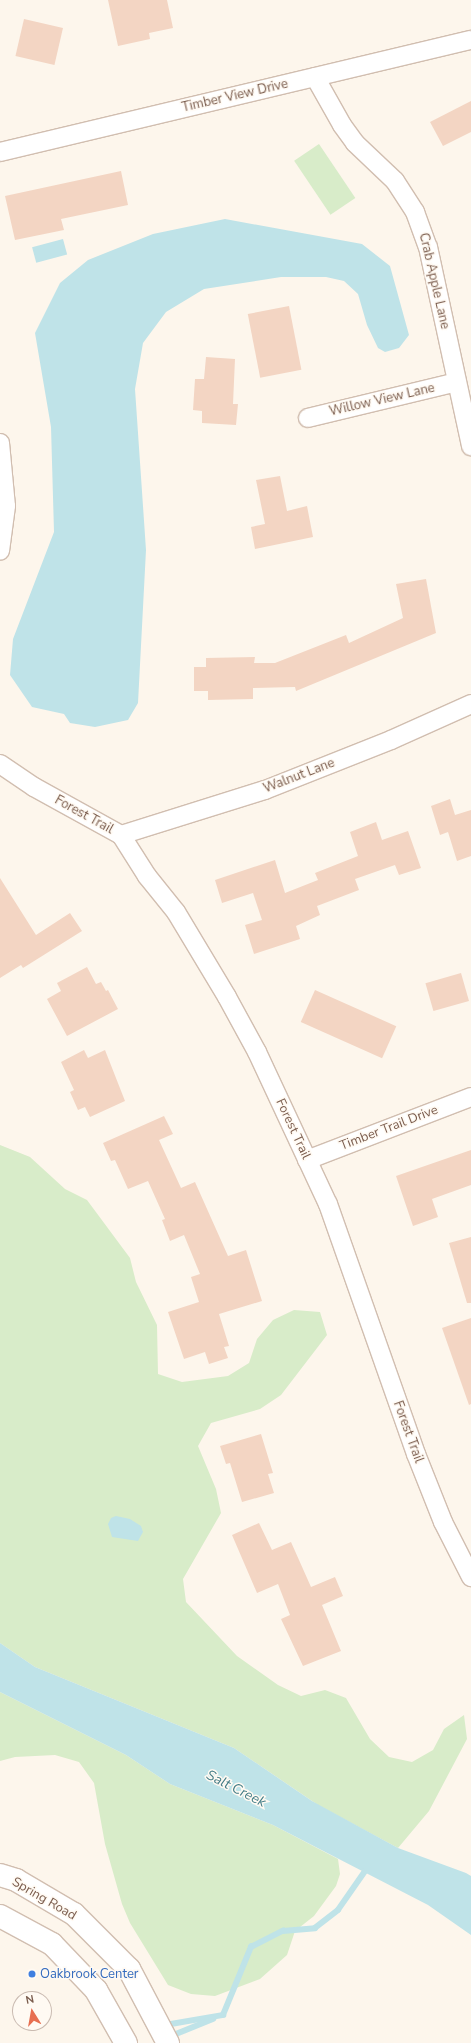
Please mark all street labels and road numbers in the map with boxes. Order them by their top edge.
street label: Timber View Drive [180,76,290,116]
street label: Crab Apple Lane [415,231,453,331]
street label: Willow View Lane [328,380,436,420]
street label: Walnut Lane [261,755,337,797]
street label: Forest Trail [52,792,116,838]
street label: Forest Trail [272,1096,314,1162]
street label: Timber Trail Drive [338,1102,440,1154]
street label: Forest Trail [390,1399,426,1465]
street label: Spring Road [9,1874,79,1924]

